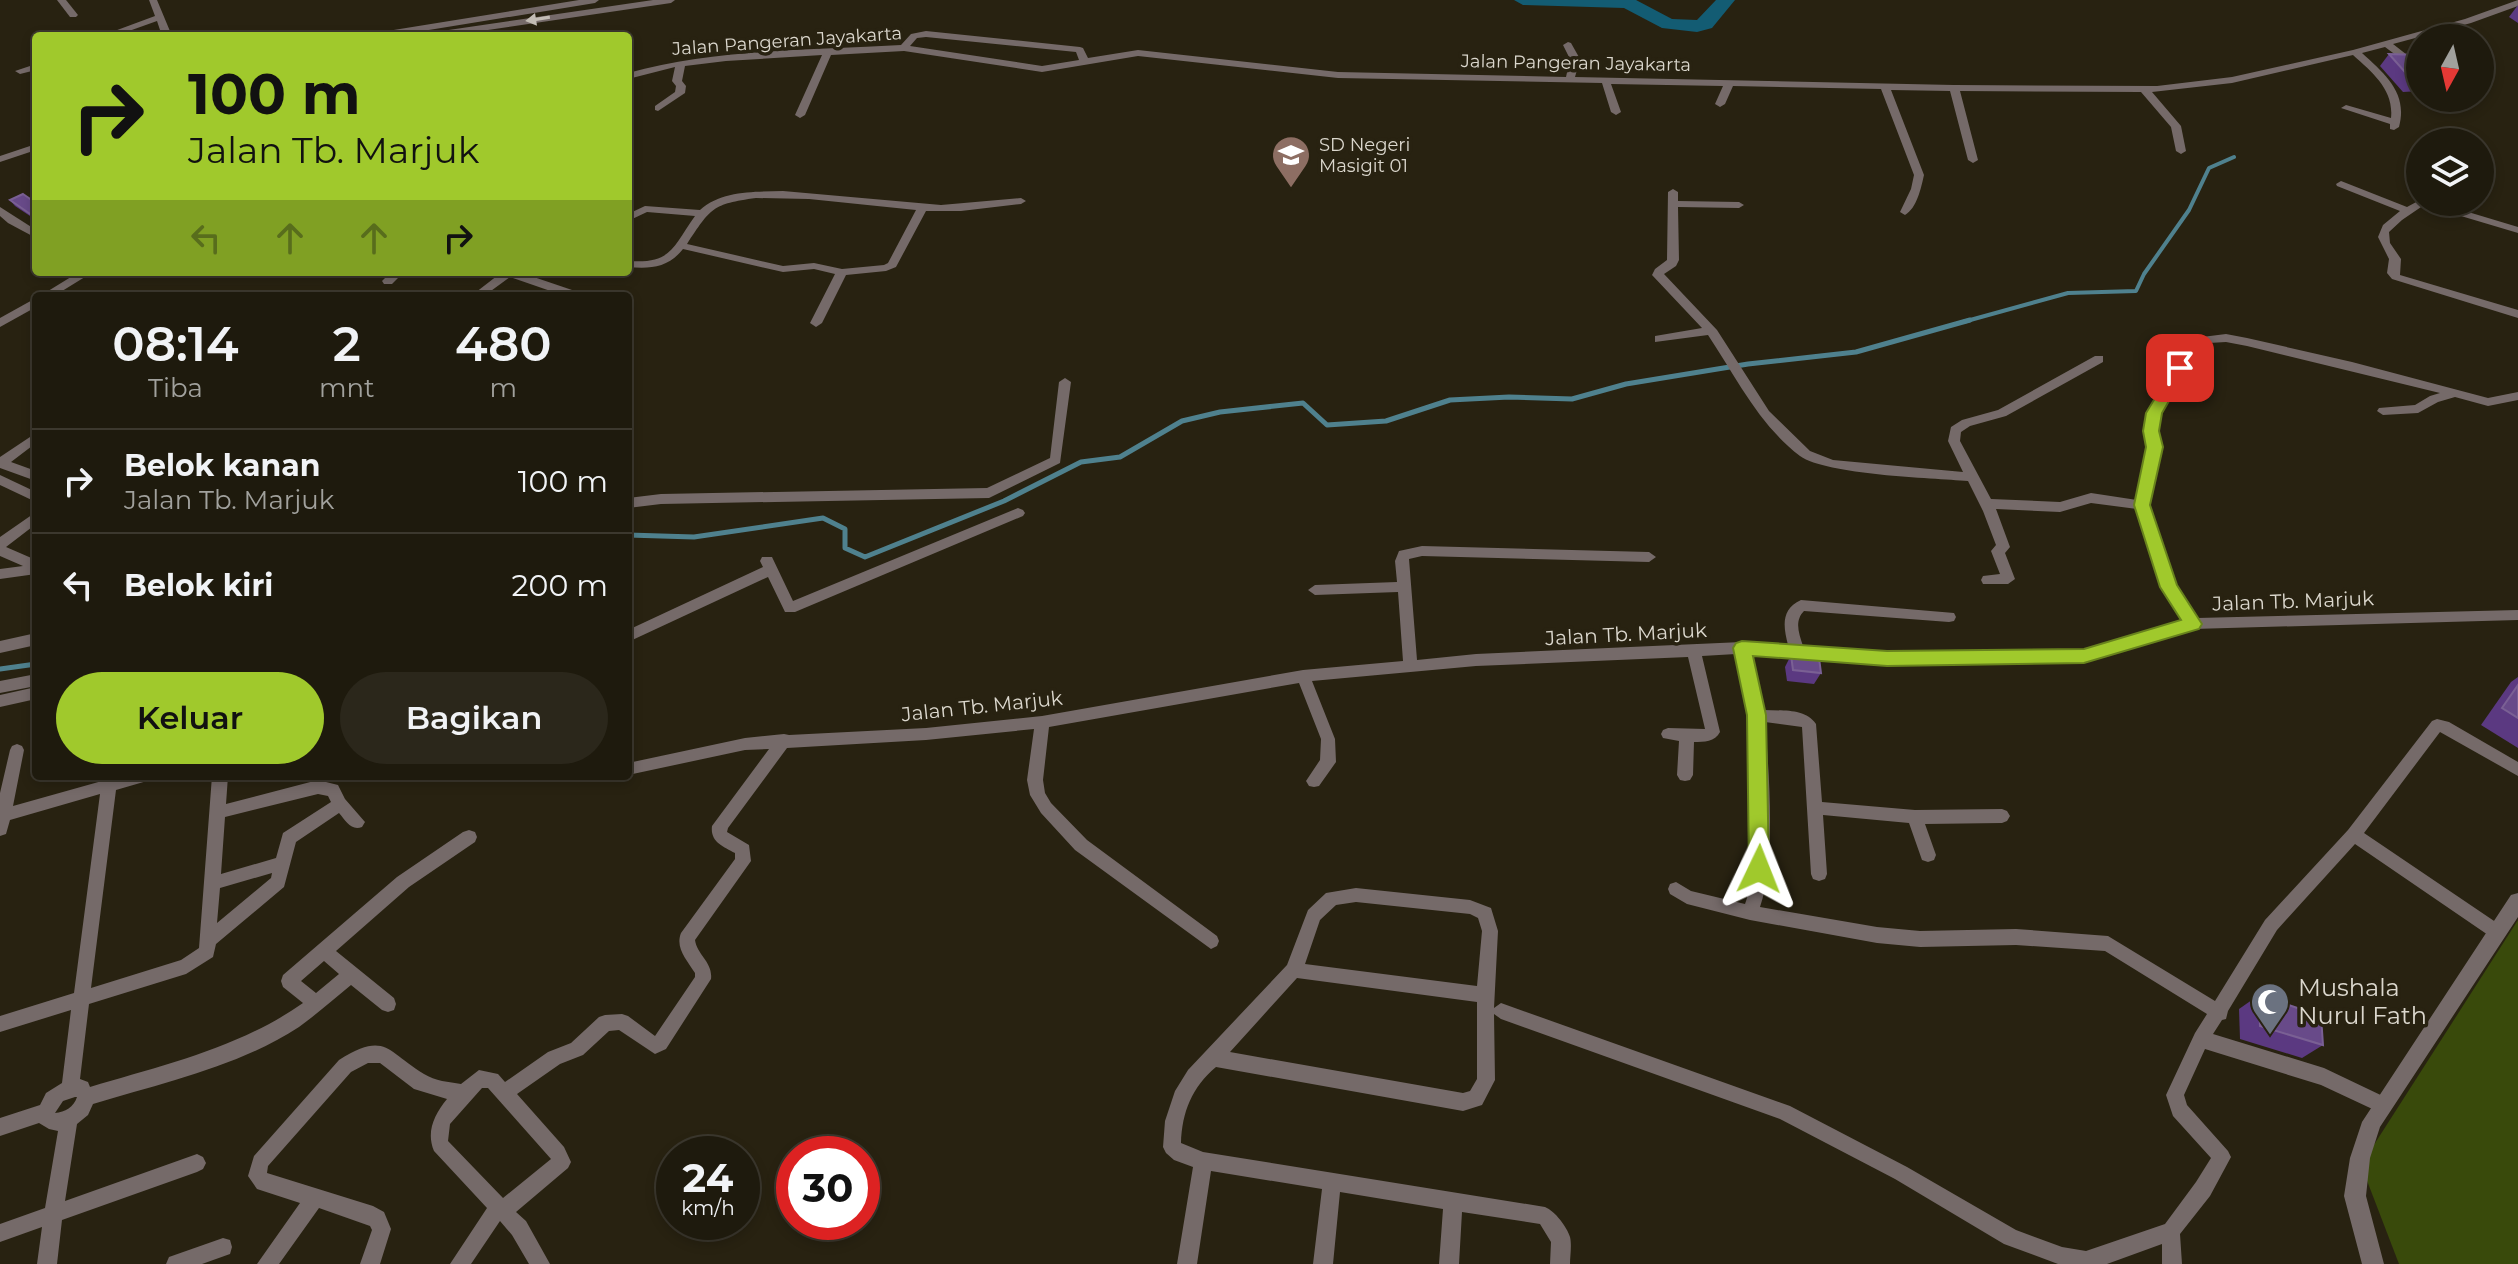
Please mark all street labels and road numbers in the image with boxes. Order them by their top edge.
street label: Jalan Pangeran Jayakarta [670,22,903,60]
street label: Jalan Pangeran Jayakarta [1460,50,1691,76]
street label: Jalan Tb. Marjuk [2211,586,2374,616]
street label: Jalan Tb. Marjuk [1544,618,1707,650]
street label: Jalan Tb. Marjuk [899,686,1064,726]

